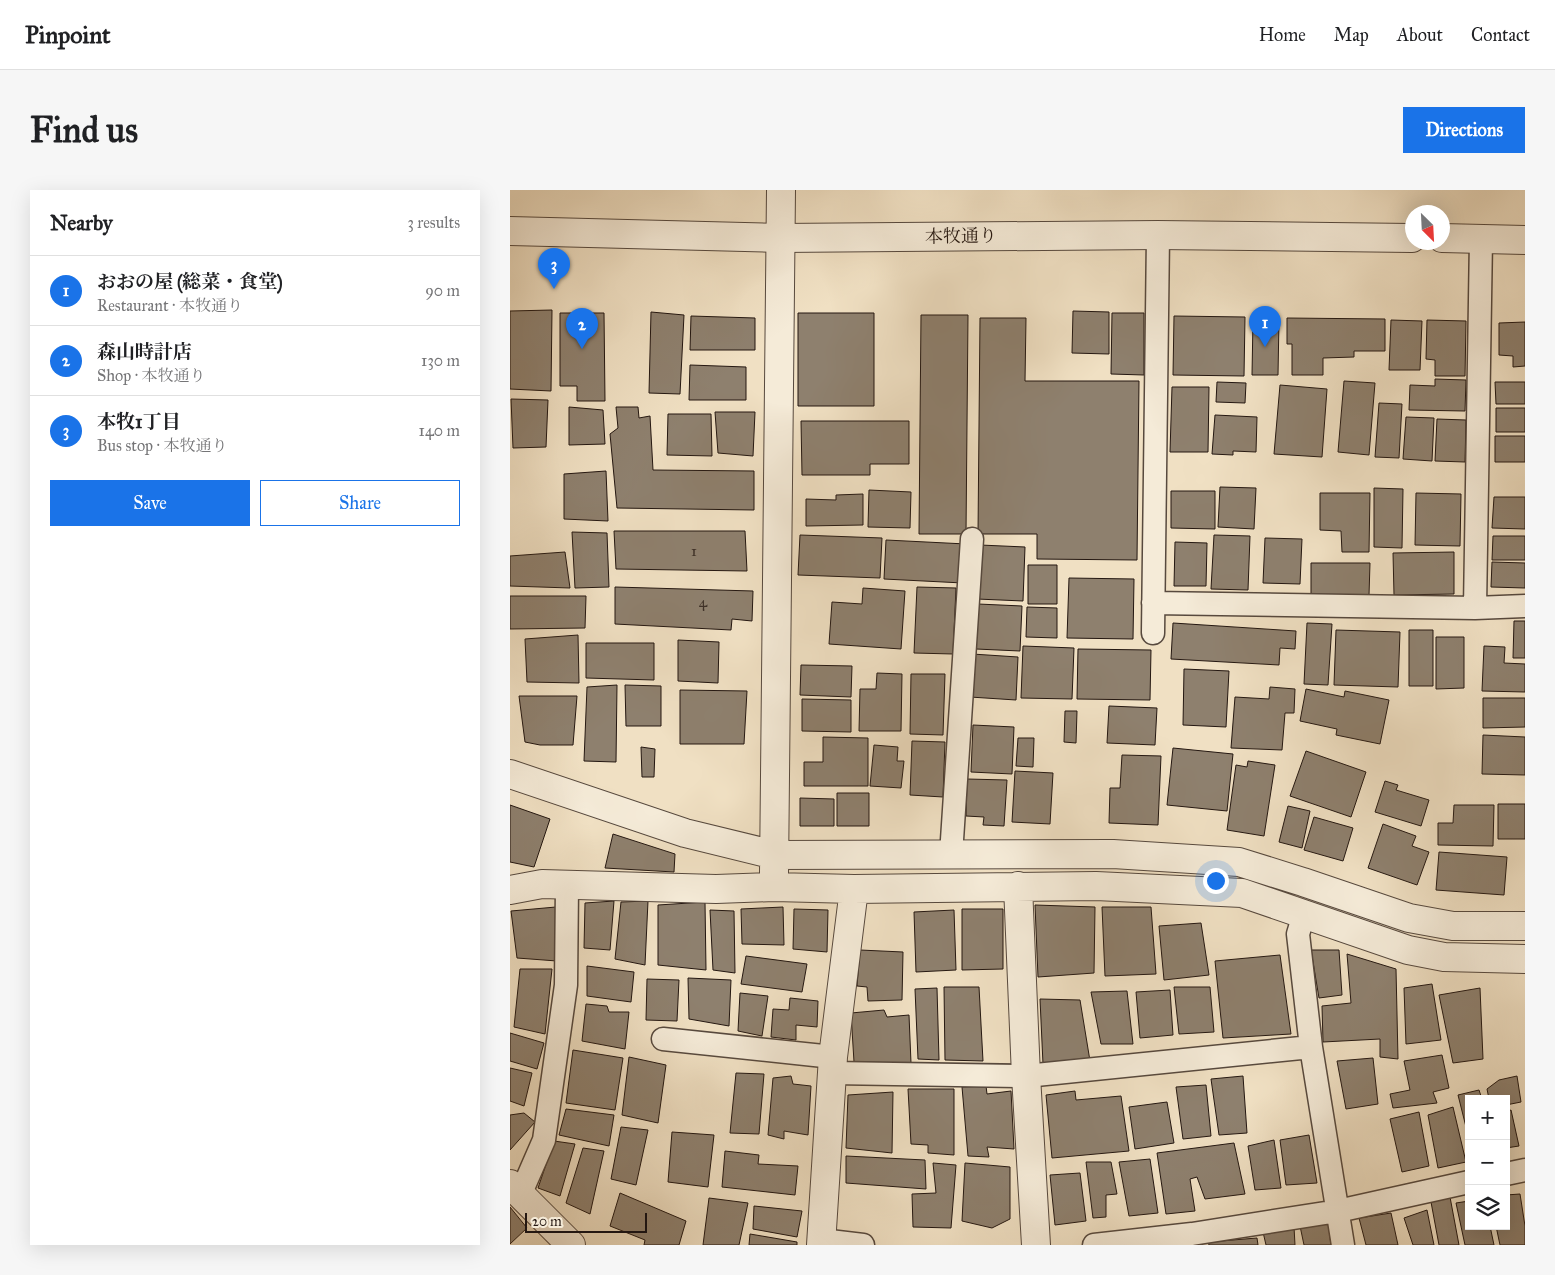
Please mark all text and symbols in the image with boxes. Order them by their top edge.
text: Pinpoint [25,20,111,50]
text: Home [1259,24,1306,46]
text: Map [1334,24,1369,46]
text: About [1397,24,1443,46]
text: Contact [1471,24,1530,46]
button: Directions [1403,107,1525,153]
text: Find us [30,109,138,152]
north arrow [1405,205,1450,250]
text: Nearby [50,210,113,236]
text: 3 results [407,213,460,232]
street label: 本牧通り [925,224,997,248]
pin: 3 [538,248,570,289]
text: おおの屋 (総菜・食堂) [97,270,283,293]
text: 1 [63,281,69,300]
text: 90 m [425,281,460,300]
text: Restaurant · 本牧通り [97,296,243,315]
pin: 1 [1249,306,1281,347]
pin: 2 [566,308,598,349]
text: 森山時計店 [97,340,192,363]
text: 2 [62,351,70,370]
text: 130 m [421,351,460,370]
text: Shop · 本牧通り [97,366,206,385]
text: 本牧1丁目 [97,410,181,433]
text: 3 [63,421,69,440]
text: 140 m [419,421,460,440]
text: Bus stop · 本牧通り [97,436,227,455]
button: Save [50,480,250,526]
button: Share [260,480,460,526]
house number: 1 [691,542,697,560]
house number: 4 [699,593,708,611]
your location [1203,868,1229,894]
map controls [1465,1095,1510,1230]
button: + [1465,1095,1510,1140]
button: − [1465,1140,1510,1185]
button: layers [1465,1185,1510,1230]
scale bar [525,1210,648,1233]
text: 20 m [532,1213,562,1230]

